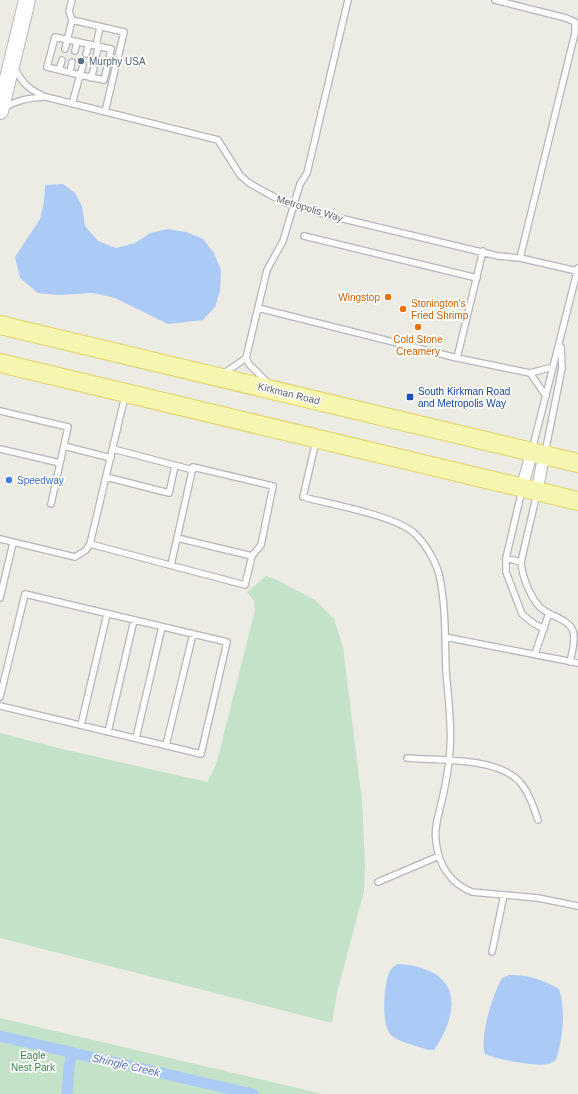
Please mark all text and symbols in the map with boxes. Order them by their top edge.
marker: Murphy USA [76,56,86,66]
place label: Murphy USA [89,56,146,67]
street label: Metropolis Way [275,193,344,224]
place label: Wingstop [338,292,380,303]
marker: Wingstop [383,292,393,302]
place label: Stonington's Fried Shrimp [411,298,469,321]
marker: Stonington's Fried Shrimp [398,304,408,314]
marker: Cold Stone Creamery [413,322,423,332]
place label: Cold Stone Creamery [393,334,443,357]
street label: Kirkman Road [257,380,321,406]
place label: South Kirkman Road and Metropolis Way [418,386,510,409]
marker: South Kirkman Road and Metropolis Way [405,392,415,402]
marker: Speedway [4,475,14,485]
place label: Speedway [17,475,64,486]
park label: Eagle Nest Park [11,1050,56,1073]
water label: Shingle Creek [91,1051,161,1079]

